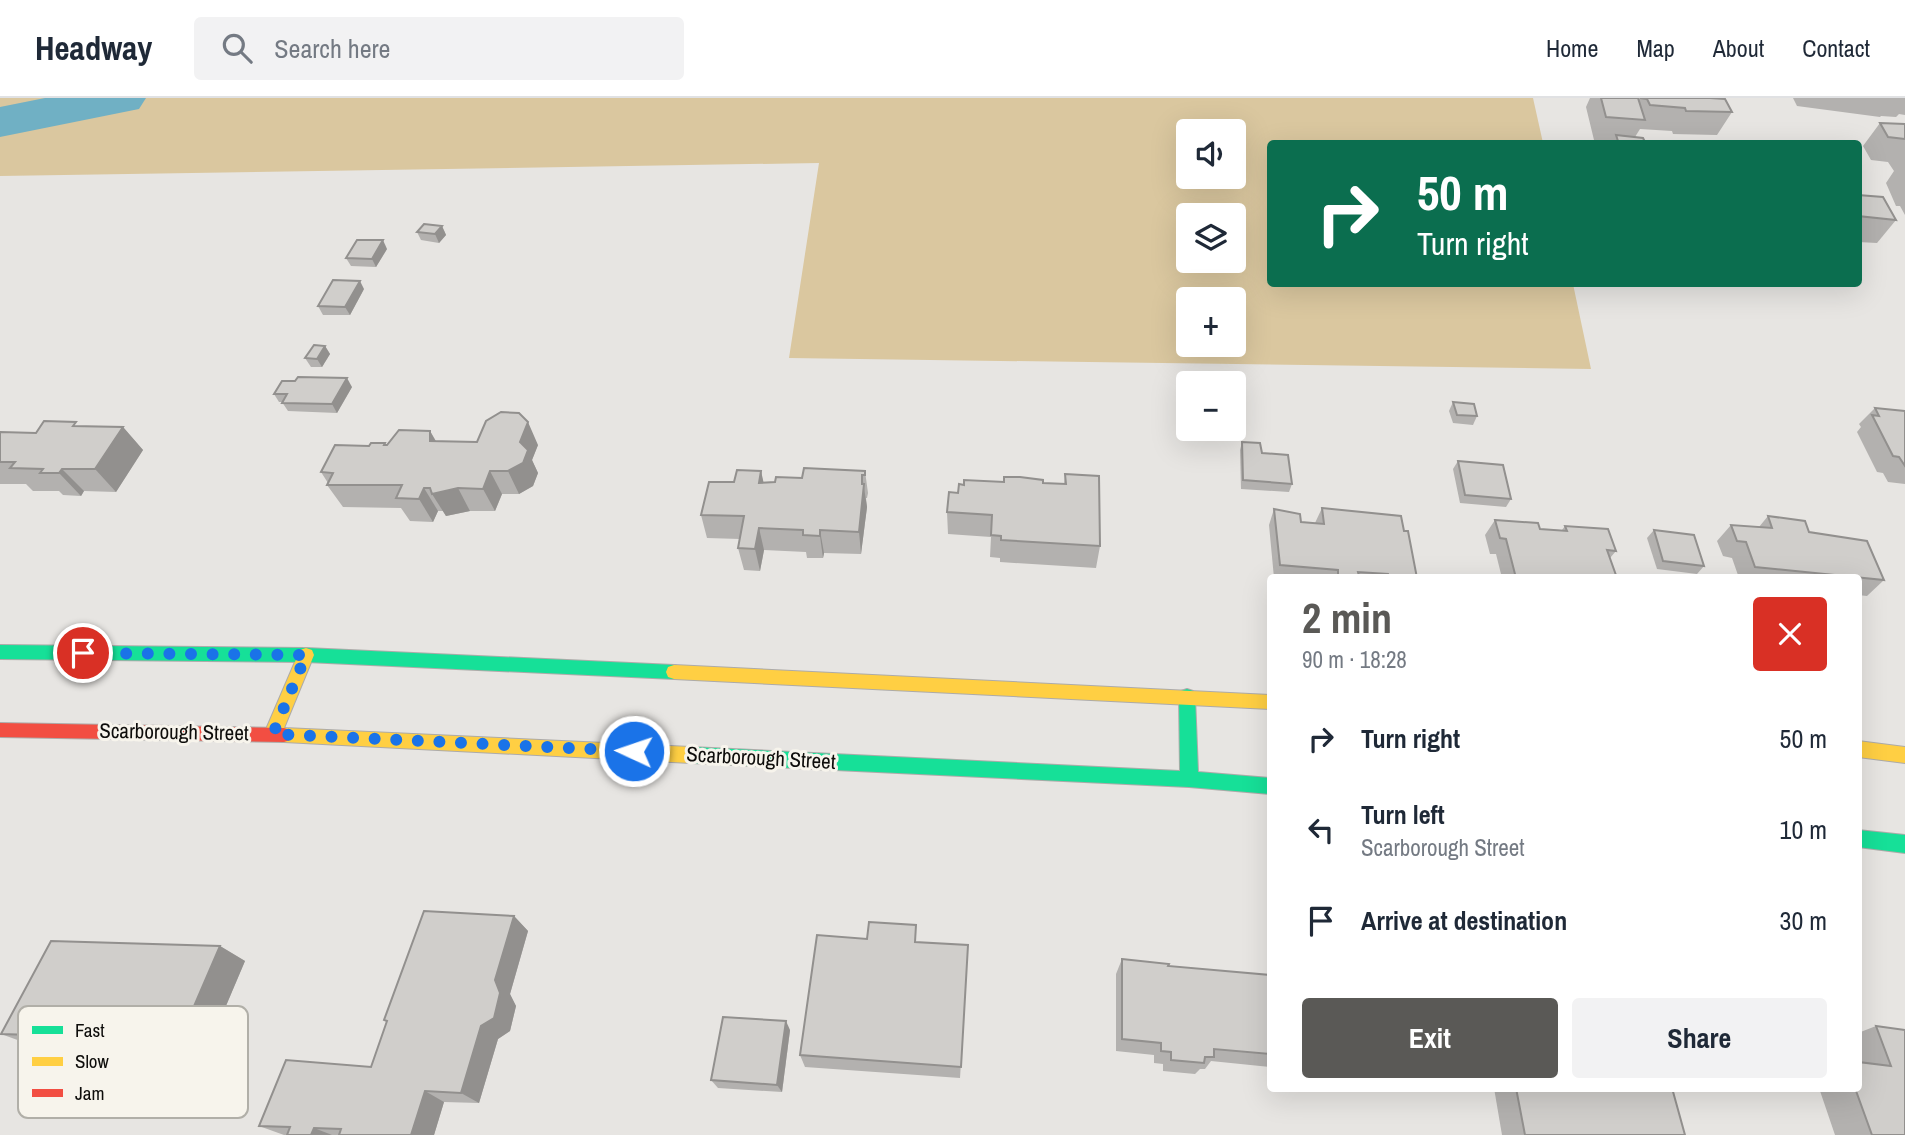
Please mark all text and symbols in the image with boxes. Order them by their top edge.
search box [194,17,684,80]
text: Headway [35,26,152,70]
icon: search [218,29,256,67]
text: Search here [274,31,390,66]
text: Home [1546,32,1598,64]
text: Map [1636,32,1675,64]
text: About [1713,32,1764,64]
text: Contact [1802,32,1870,64]
map controls [1176,119,1246,441]
button: sound [1176,119,1246,189]
text: 50 m [1417,159,1509,225]
icon: right [1302,168,1393,259]
button: layers [1176,203,1246,273]
text: Turn right [1417,222,1529,265]
button: + [1176,287,1246,357]
button: − [1176,371,1246,441]
text: 2 min [1302,590,1392,646]
button: close [1753,597,1827,671]
pin [53,623,113,683]
icon: arrive [64,634,102,672]
text: 90 m · 18:28 [1302,644,1407,675]
position arrow [597,714,671,788]
street label: Scarborough Street [99,716,249,747]
icon: right [1302,720,1340,758]
text: Turn right [1361,721,1460,756]
text: 50 m [1780,721,1827,756]
street label: Scarborough Street [686,739,837,776]
text: Turn left [1361,797,1445,832]
icon: left [1302,811,1340,849]
text: 10 m [1780,812,1827,847]
text: Scarborough Street [1361,832,1525,863]
icon: arrive [1302,902,1340,940]
text: Arrive at destination [1361,903,1567,938]
text: 30 m [1780,903,1827,938]
button: Exit [1302,998,1558,1078]
button: Share [1572,998,1827,1078]
legend [18,1006,248,1118]
text: Fast [75,1017,105,1043]
text: Slow [75,1048,110,1074]
text: Jam [75,1080,104,1106]

